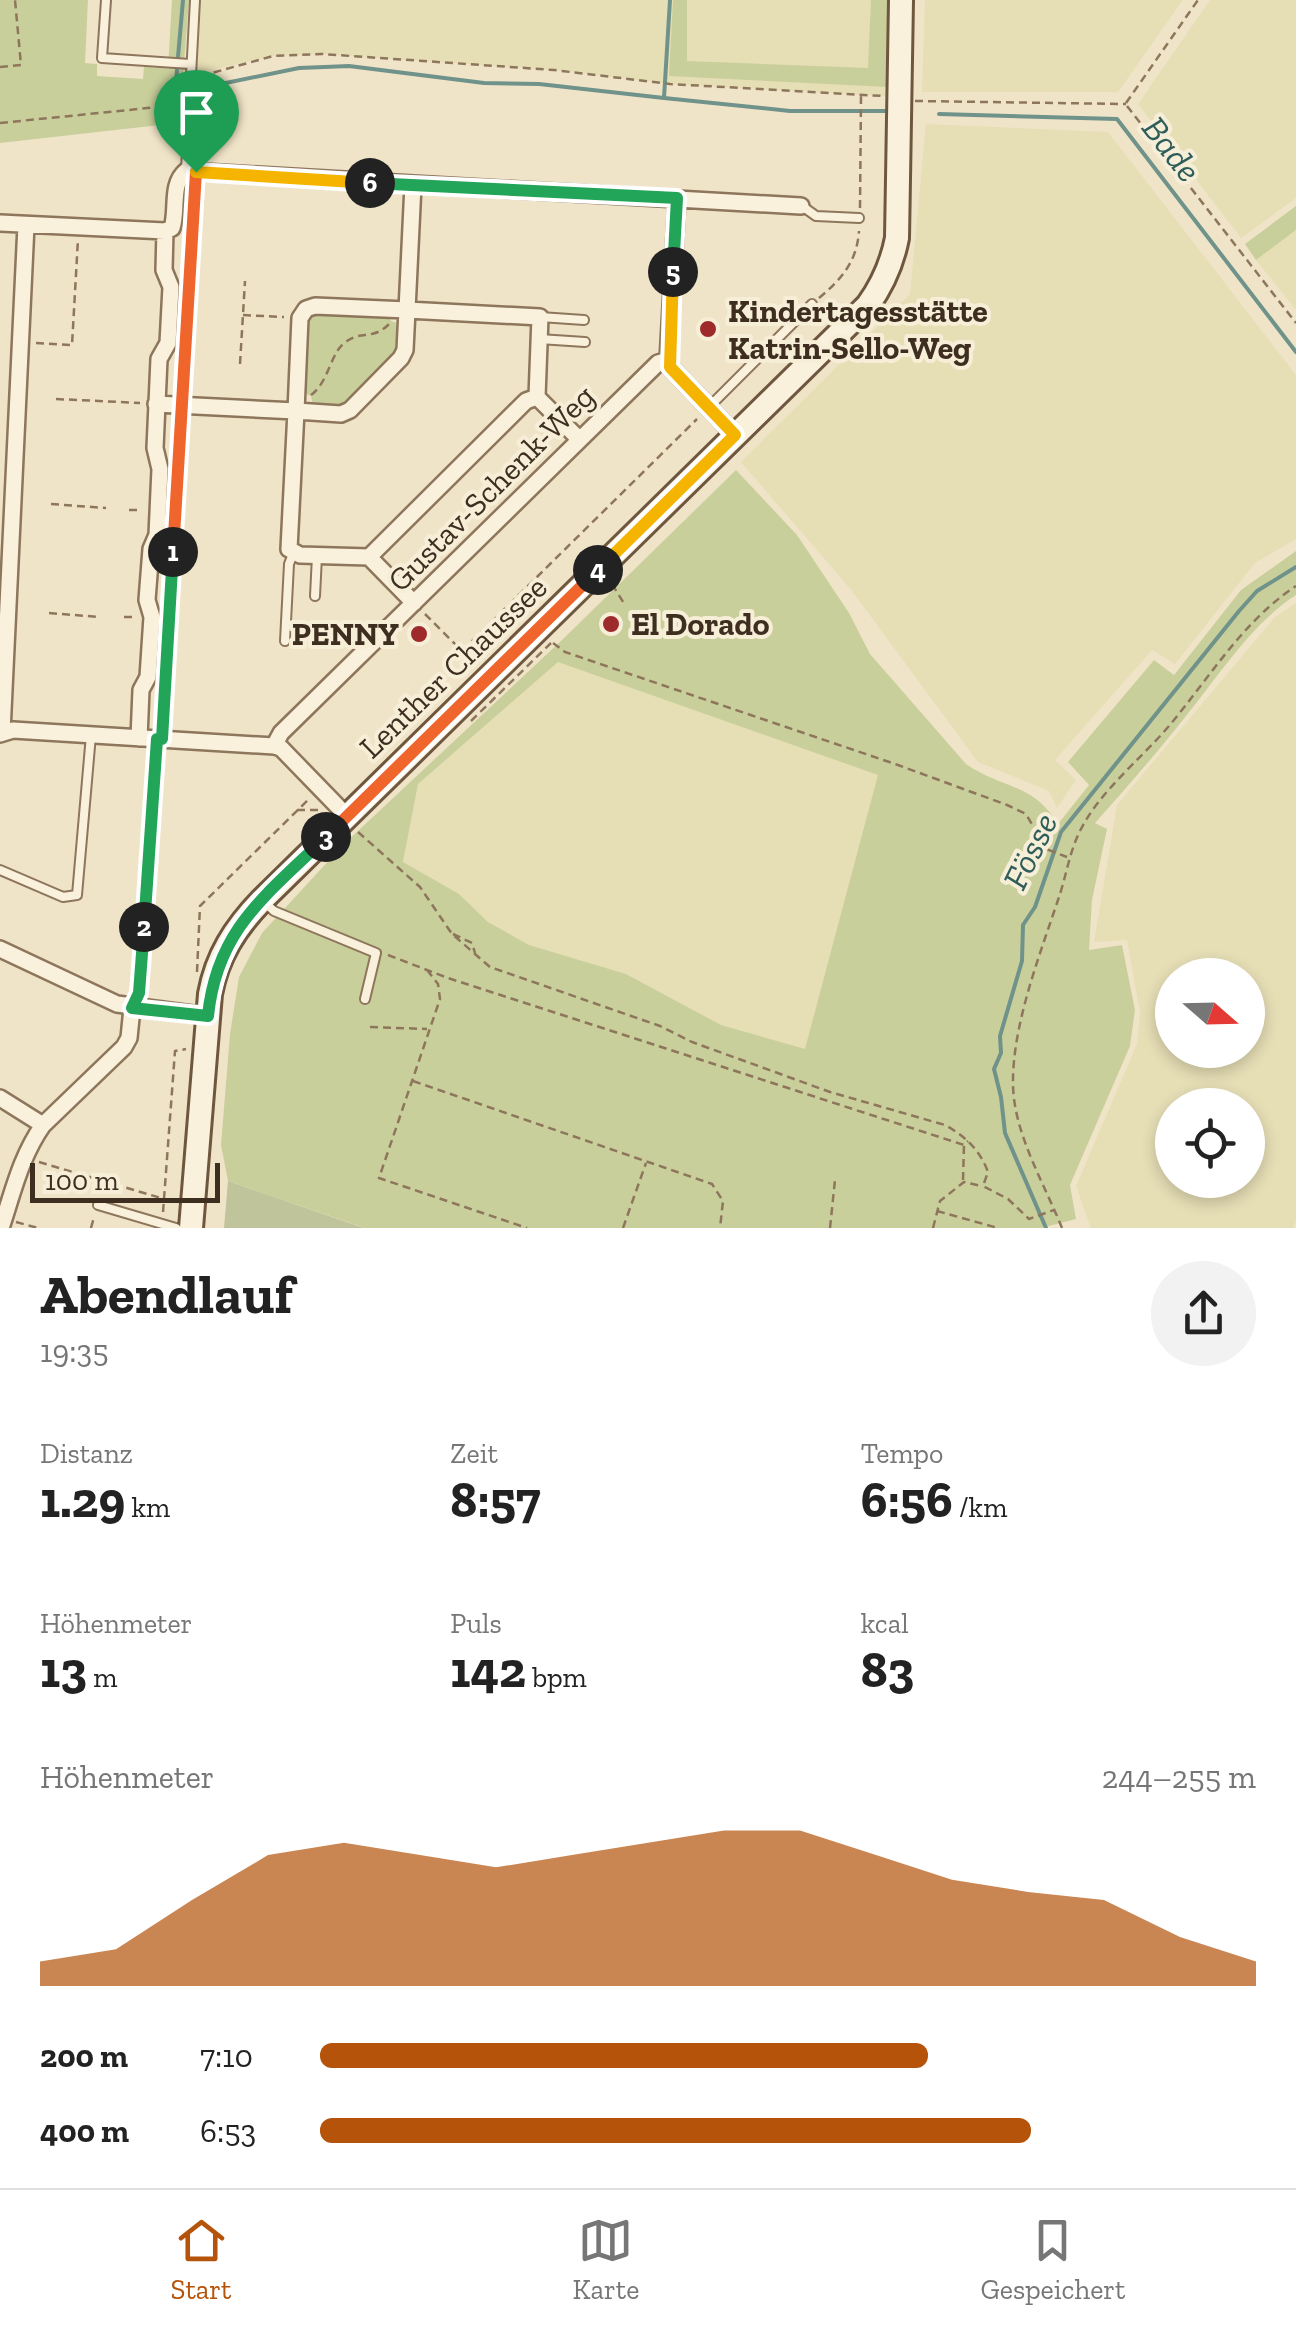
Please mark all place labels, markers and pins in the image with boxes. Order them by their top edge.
pin [154,70,239,173]
pin: 6 [345,158,395,208]
pin: 5 [648,247,698,297]
place label: Kindertagesstätte Katrin-Sello-Weg [728,292,988,367]
marker: Kindertagesstätte Katrin-Sello-Weg [697,318,719,340]
pin: 1 [148,527,198,577]
pin: 4 [573,545,623,595]
place label: El Dorado [631,605,770,643]
marker: El Dorado [600,613,622,635]
place label: PENNY [292,615,399,653]
marker: PENNY [408,623,430,645]
pin: 3 [301,812,351,862]
pin: 2 [119,902,169,952]

